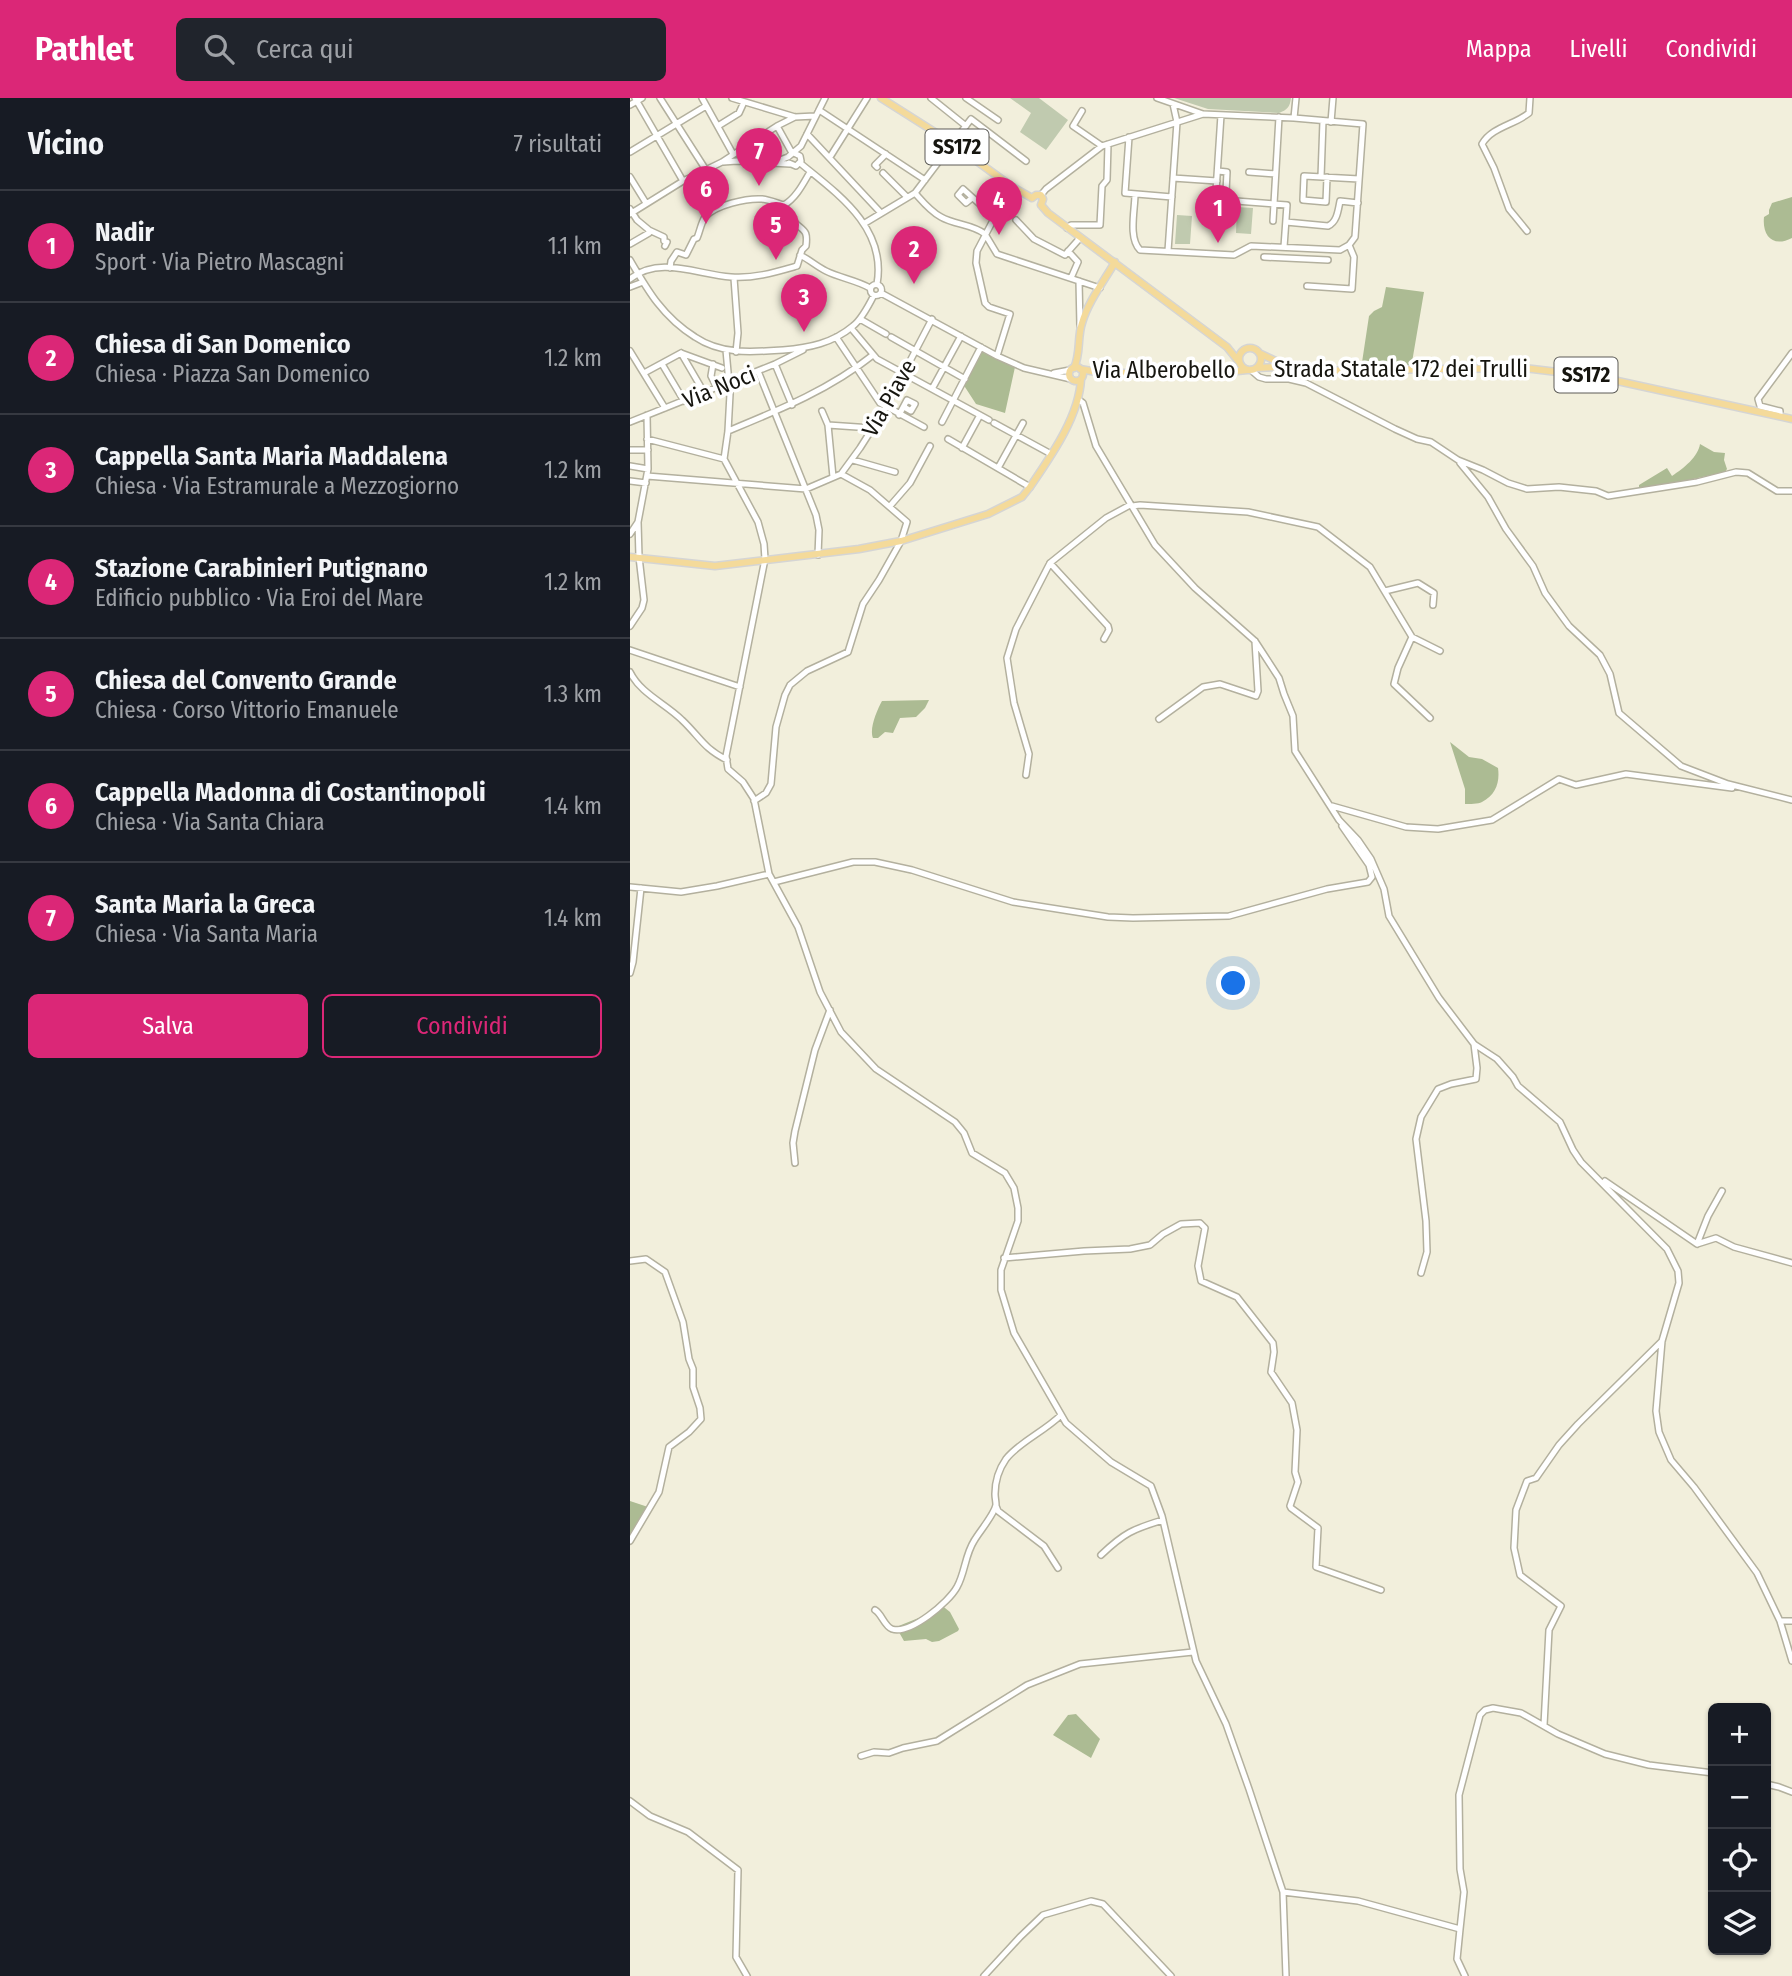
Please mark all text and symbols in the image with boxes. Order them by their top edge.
search box [176,18,666,81]
text: Pathlet [35,29,134,69]
icon: search [200,30,238,68]
text: Cerca qui [256,34,354,65]
text: Mappa [1466,35,1532,63]
text: Livelli [1570,35,1627,63]
text: Condividi [1665,35,1757,63]
text: Vicino [28,126,104,162]
pin: 7 [736,128,782,186]
text: 7 risultati [514,130,602,158]
road number: SS172 [926,130,988,164]
pin: 6 [683,166,729,224]
pin: 4 [976,177,1022,235]
pin: 1 [1195,185,1241,243]
pin: 5 [753,202,799,260]
text: Nadir [95,217,154,248]
pin: 2 [891,226,937,284]
text: 1 [46,232,56,260]
text: 1.1 km [548,232,602,260]
text: Sport · Via Pietro Mascagni [95,248,344,276]
pin: 3 [781,274,827,332]
text: Chiesa di San Domenico [95,329,351,360]
text: 2 [46,344,56,372]
text: 1.2 km [544,344,602,372]
street label: Via Piave [856,354,922,442]
street label: Strada Statale 172 dei Trulli [1274,355,1528,383]
street label: Via Alberobello [1092,356,1236,384]
road number: SS172 [1555,358,1618,392]
text: Chiesa · Piazza San Domenico [95,360,370,388]
street label: Via Noci [679,360,759,414]
text: Cappella Santa Maria Maddalena [95,441,448,472]
text: 3 [46,456,56,484]
text: 1.2 km [544,456,602,484]
text: Chiesa · Via Estramurale a Mezzogiorno [95,472,459,500]
text: Stazione Carabinieri Putignano [95,553,428,584]
text: 4 [45,568,57,596]
text: 1.2 km [544,568,602,596]
text: Edificio pubblico · Via Eroi del Mare [95,584,423,612]
text: Chiesa del Convento Grande [95,665,397,696]
text: 5 [45,680,57,708]
text: 1.3 km [544,680,602,708]
text: Chiesa · Corso Vittorio Emanuele [95,696,399,724]
text: Cappella Madonna di Costantinopoli [95,777,486,808]
text: 6 [45,792,57,820]
text: 1.4 km [544,792,602,820]
text: Chiesa · Via Santa Chiara [95,808,325,836]
text: Santa Maria la Greca [95,889,315,920]
text: 7 [46,904,56,932]
text: 1.4 km [544,904,602,932]
text: Chiesa · Via Santa Maria [95,920,318,948]
your location [1216,966,1250,1000]
button: Salva [28,994,308,1058]
button: Condividi [322,994,602,1058]
map controls [1708,1703,1771,1955]
button: + [1708,1703,1771,1766]
button: − [1708,1766,1771,1829]
button: locate [1708,1829,1771,1892]
button: layers [1708,1892,1771,1955]

